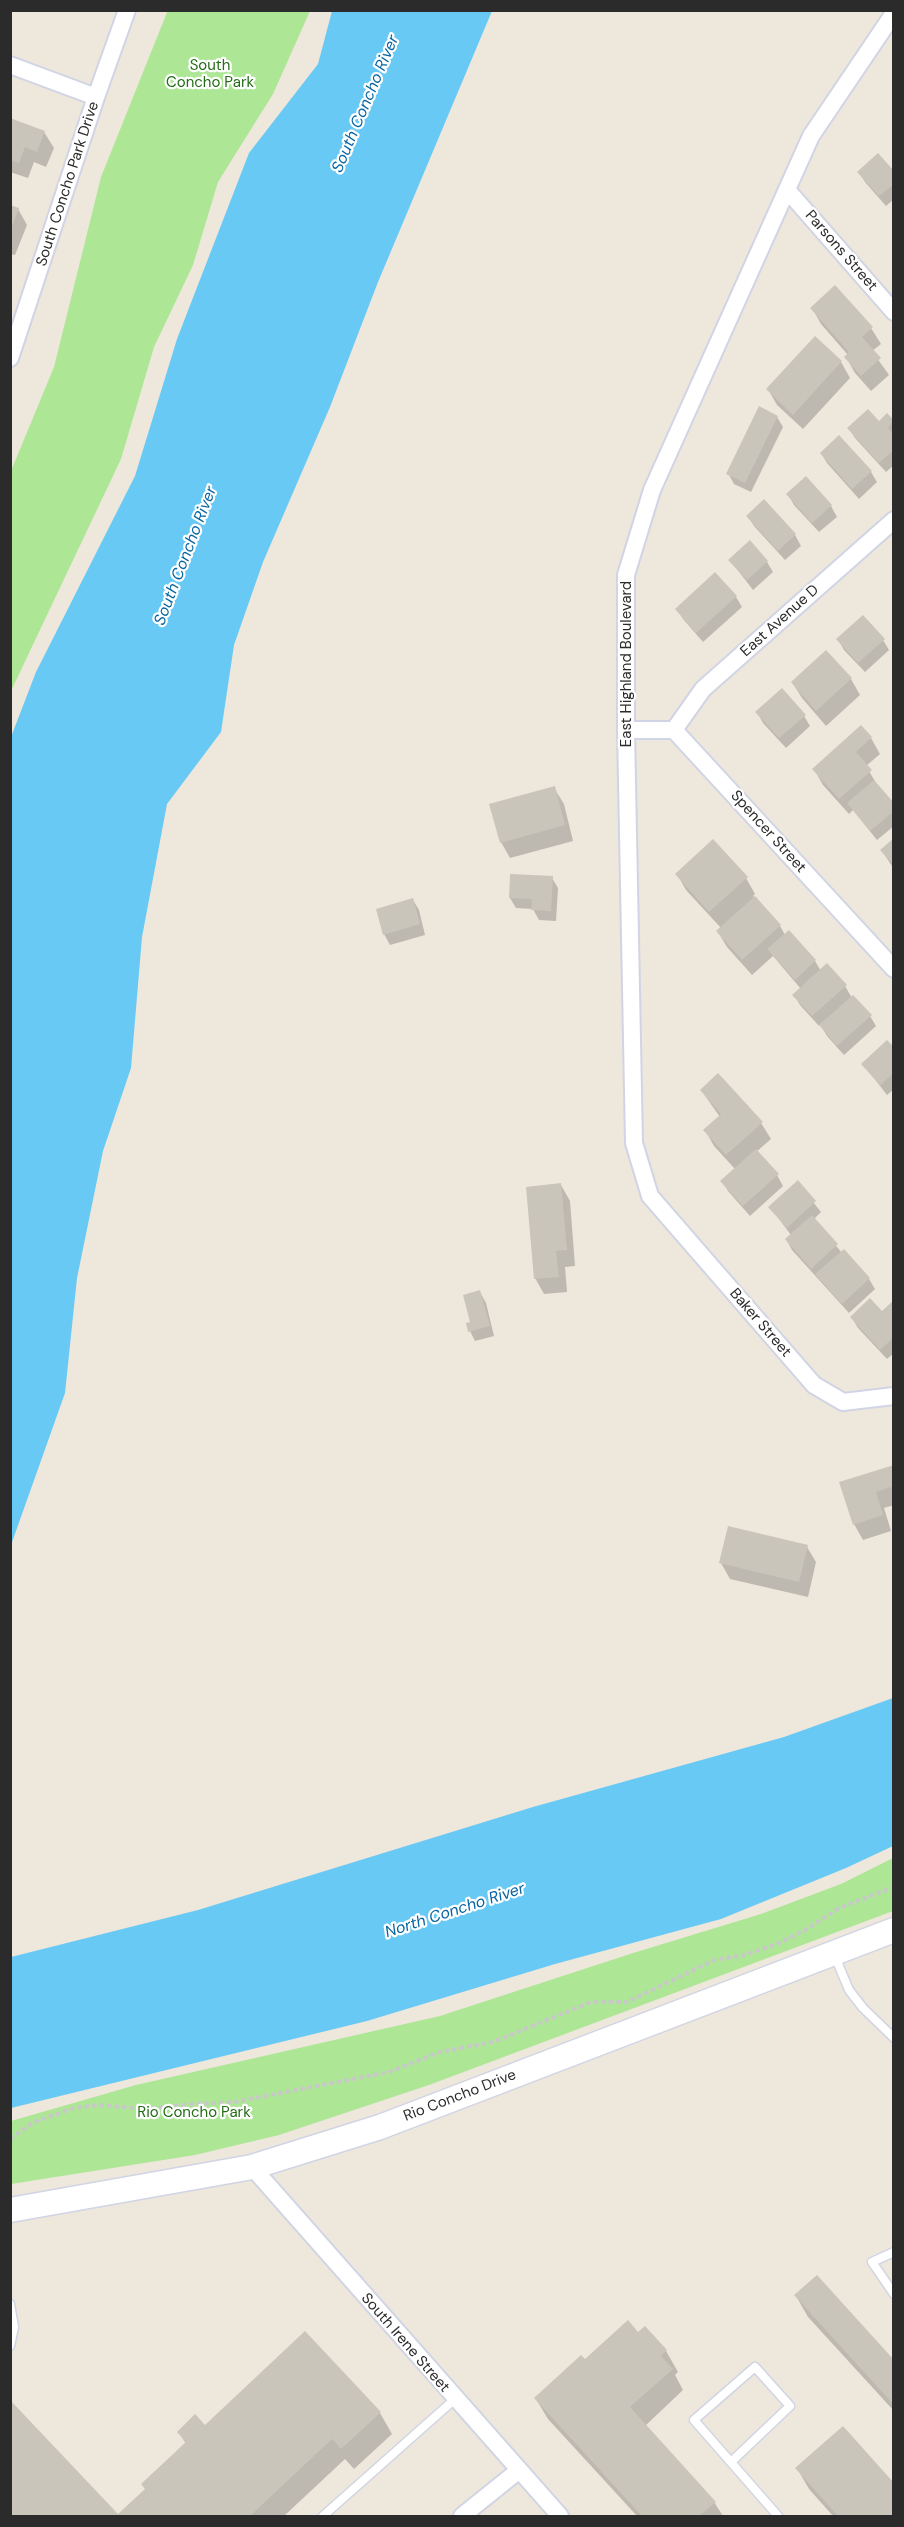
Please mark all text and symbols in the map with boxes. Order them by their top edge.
water label: South Concho River [328,32,404,176]
park label: South Concho Park [166,57,254,92]
street label: South Concho Park Drive [33,99,103,269]
street label: Parsons Street [801,207,881,295]
water label: South Concho River [151,484,221,628]
street label: East Highland Boulevard [618,581,636,747]
street label: East Avenue D [737,581,823,661]
street label: Spencer Street [726,787,810,877]
street label: Baker Street [725,1285,795,1361]
water label: North Concho River [383,1879,527,1943]
street label: Rio Concho Drive [401,2066,519,2126]
park label: Rio Concho Park [137,2104,251,2122]
street label: South Irene Street [357,2290,453,2396]

